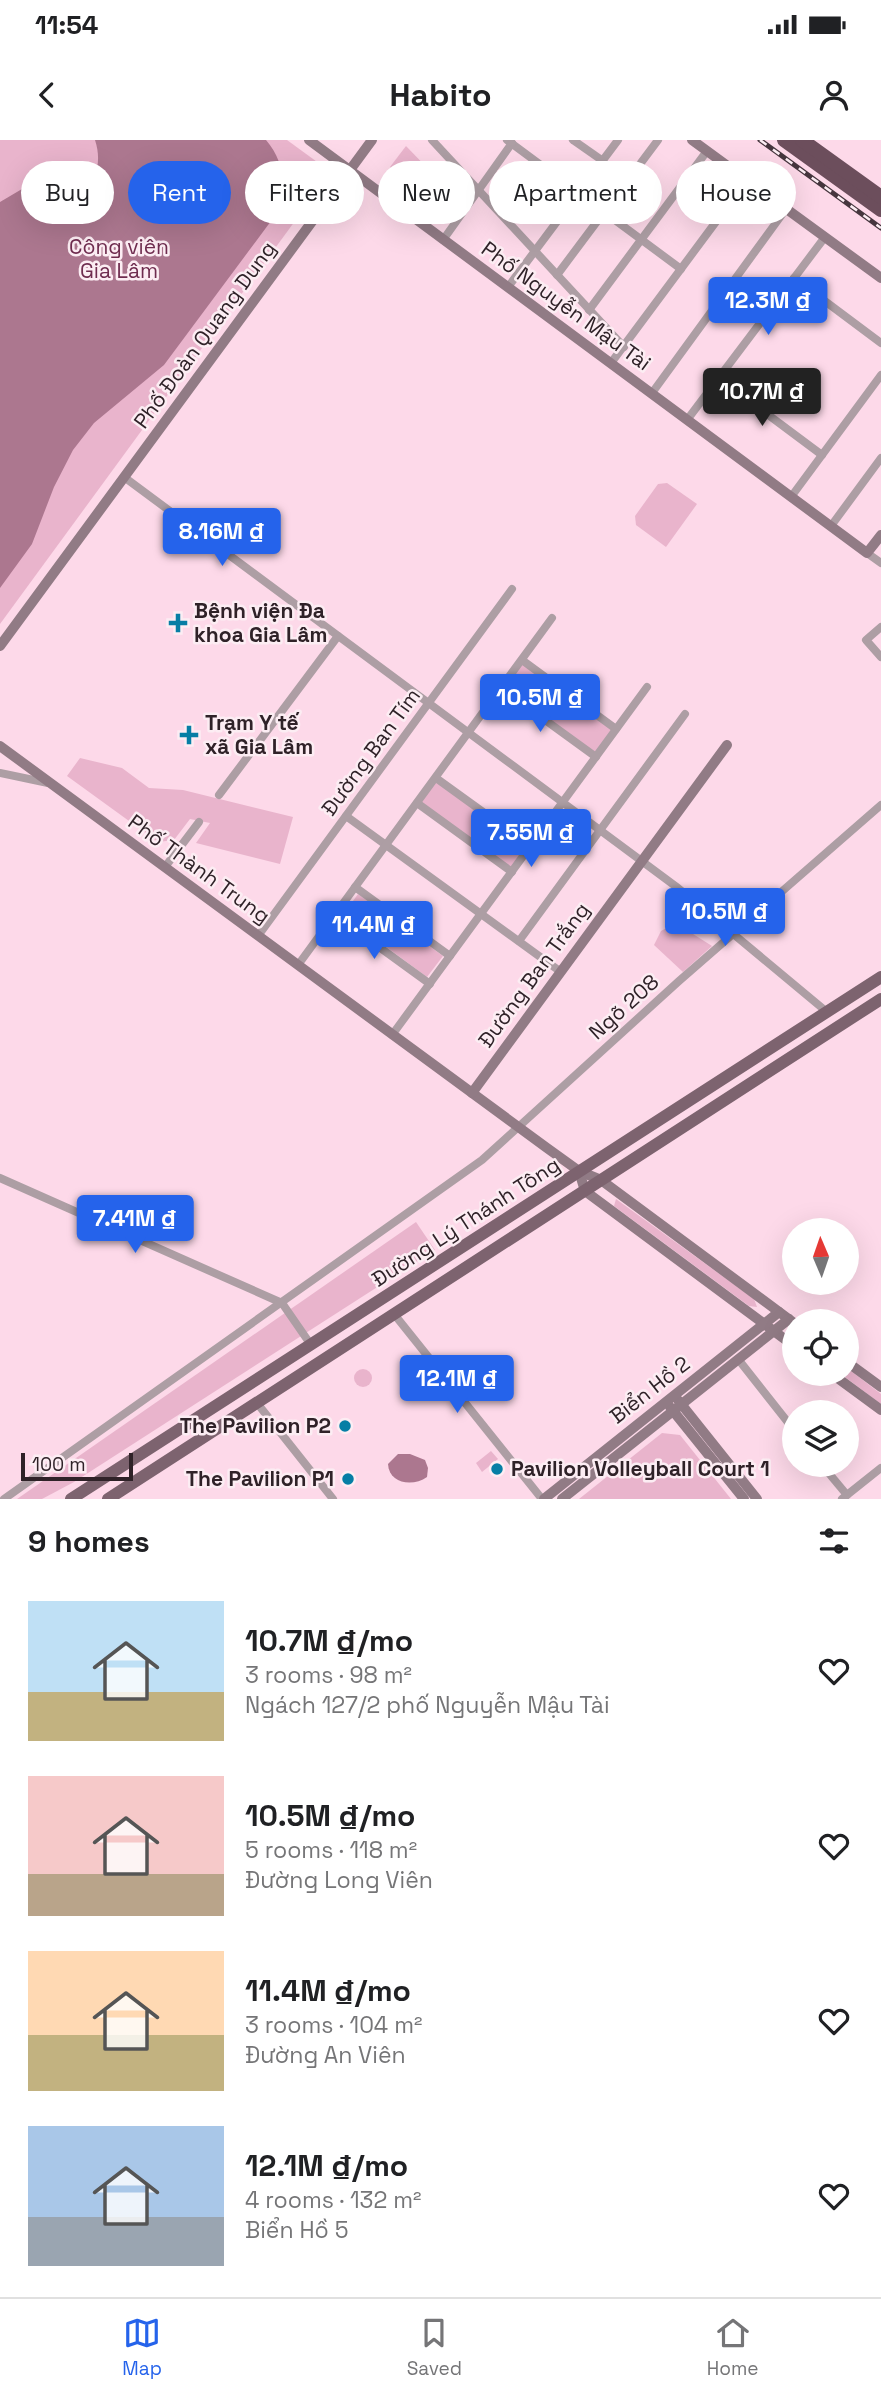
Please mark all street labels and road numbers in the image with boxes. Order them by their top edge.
street label: Phố Nguyễn Mậu Tài [476,235,656,376]
street label: Phố Đoàn Quang Dung [128,236,282,434]
street label: Đường Ban Tím [315,683,426,821]
street label: Phố Thành Trung [123,808,276,929]
street label: Đường Ban Trắng [472,897,595,1052]
street label: Ngõ 208 [583,968,664,1045]
street label: Đường Lý Thánh Tông [367,1151,565,1292]
street label: Biển Hồ 2 [604,1350,695,1429]

